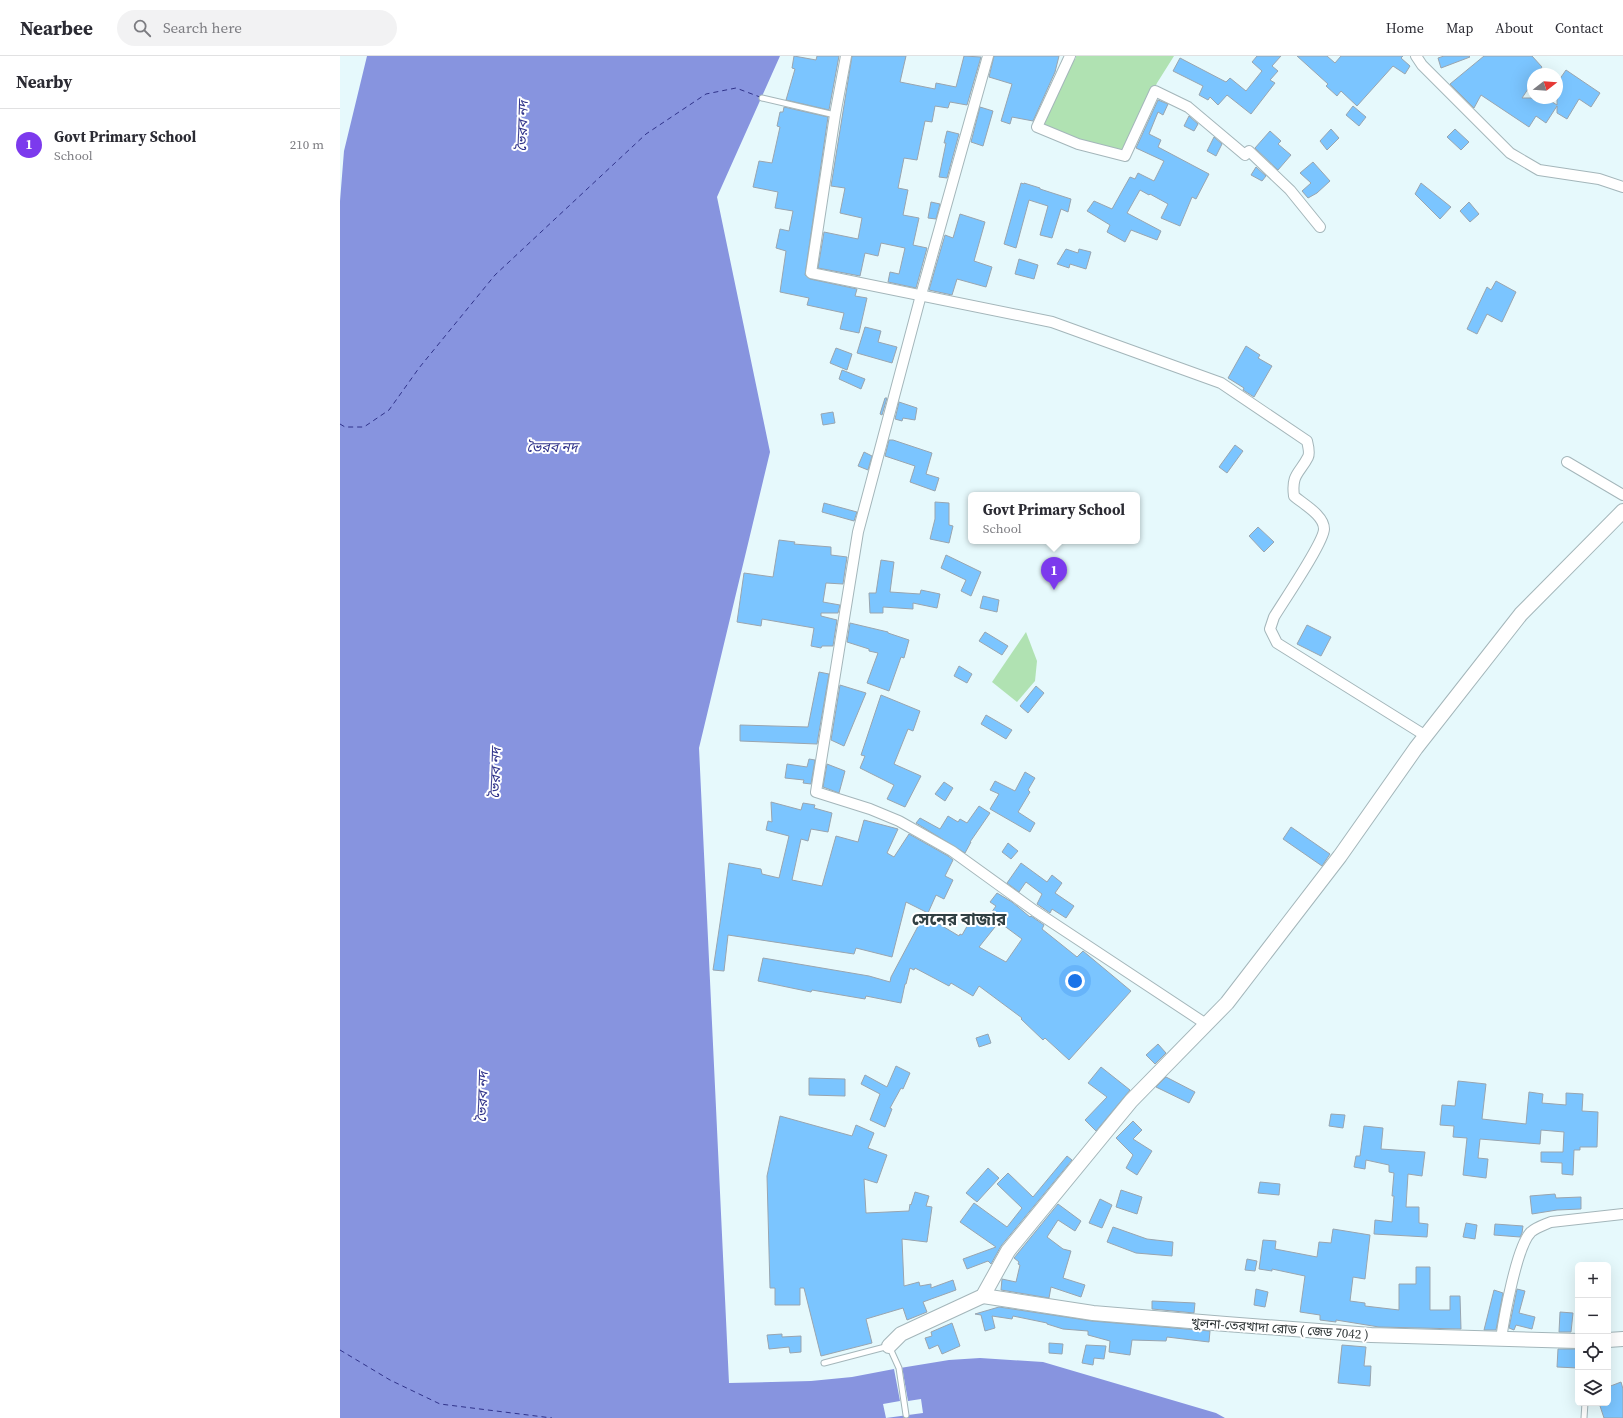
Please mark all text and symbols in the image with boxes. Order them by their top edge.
search box [117,10,397,46]
text: Nearbee [20,15,93,41]
icon: search [131,17,153,39]
text: Search here [163,17,242,38]
text: Home [1386,18,1424,38]
text: Map [1446,18,1473,38]
text: About [1495,18,1533,38]
text: Contact [1555,18,1603,38]
north arrow [1527,68,1563,104]
text: Nearby [16,70,72,94]
water label: ভৈরব নদ [511,97,533,152]
text: Govt Primary School [54,126,196,147]
text: 1 [25,136,33,153]
text: 210 m [290,136,324,153]
text: School [54,147,93,164]
water label: ভৈরব নদ [526,437,581,457]
popup [968,492,1140,544]
text: Govt Primary School [983,499,1125,520]
text: School [983,520,1022,537]
pin: 1 [1041,557,1067,590]
water label: ভৈরব নদ [484,744,506,799]
district label: সেনের বাজার [912,907,1007,931]
your location [1065,971,1085,991]
water label: ভৈরব নদ [471,1068,493,1123]
map controls [1575,1262,1611,1406]
button: + [1575,1262,1611,1298]
button: − [1575,1298,1611,1334]
street label: খুলনা-তেরখাদা রোড ( জেড 7042 ) [1191,1314,1369,1343]
button: locate [1575,1334,1611,1370]
button: layers [1575,1370,1611,1406]

